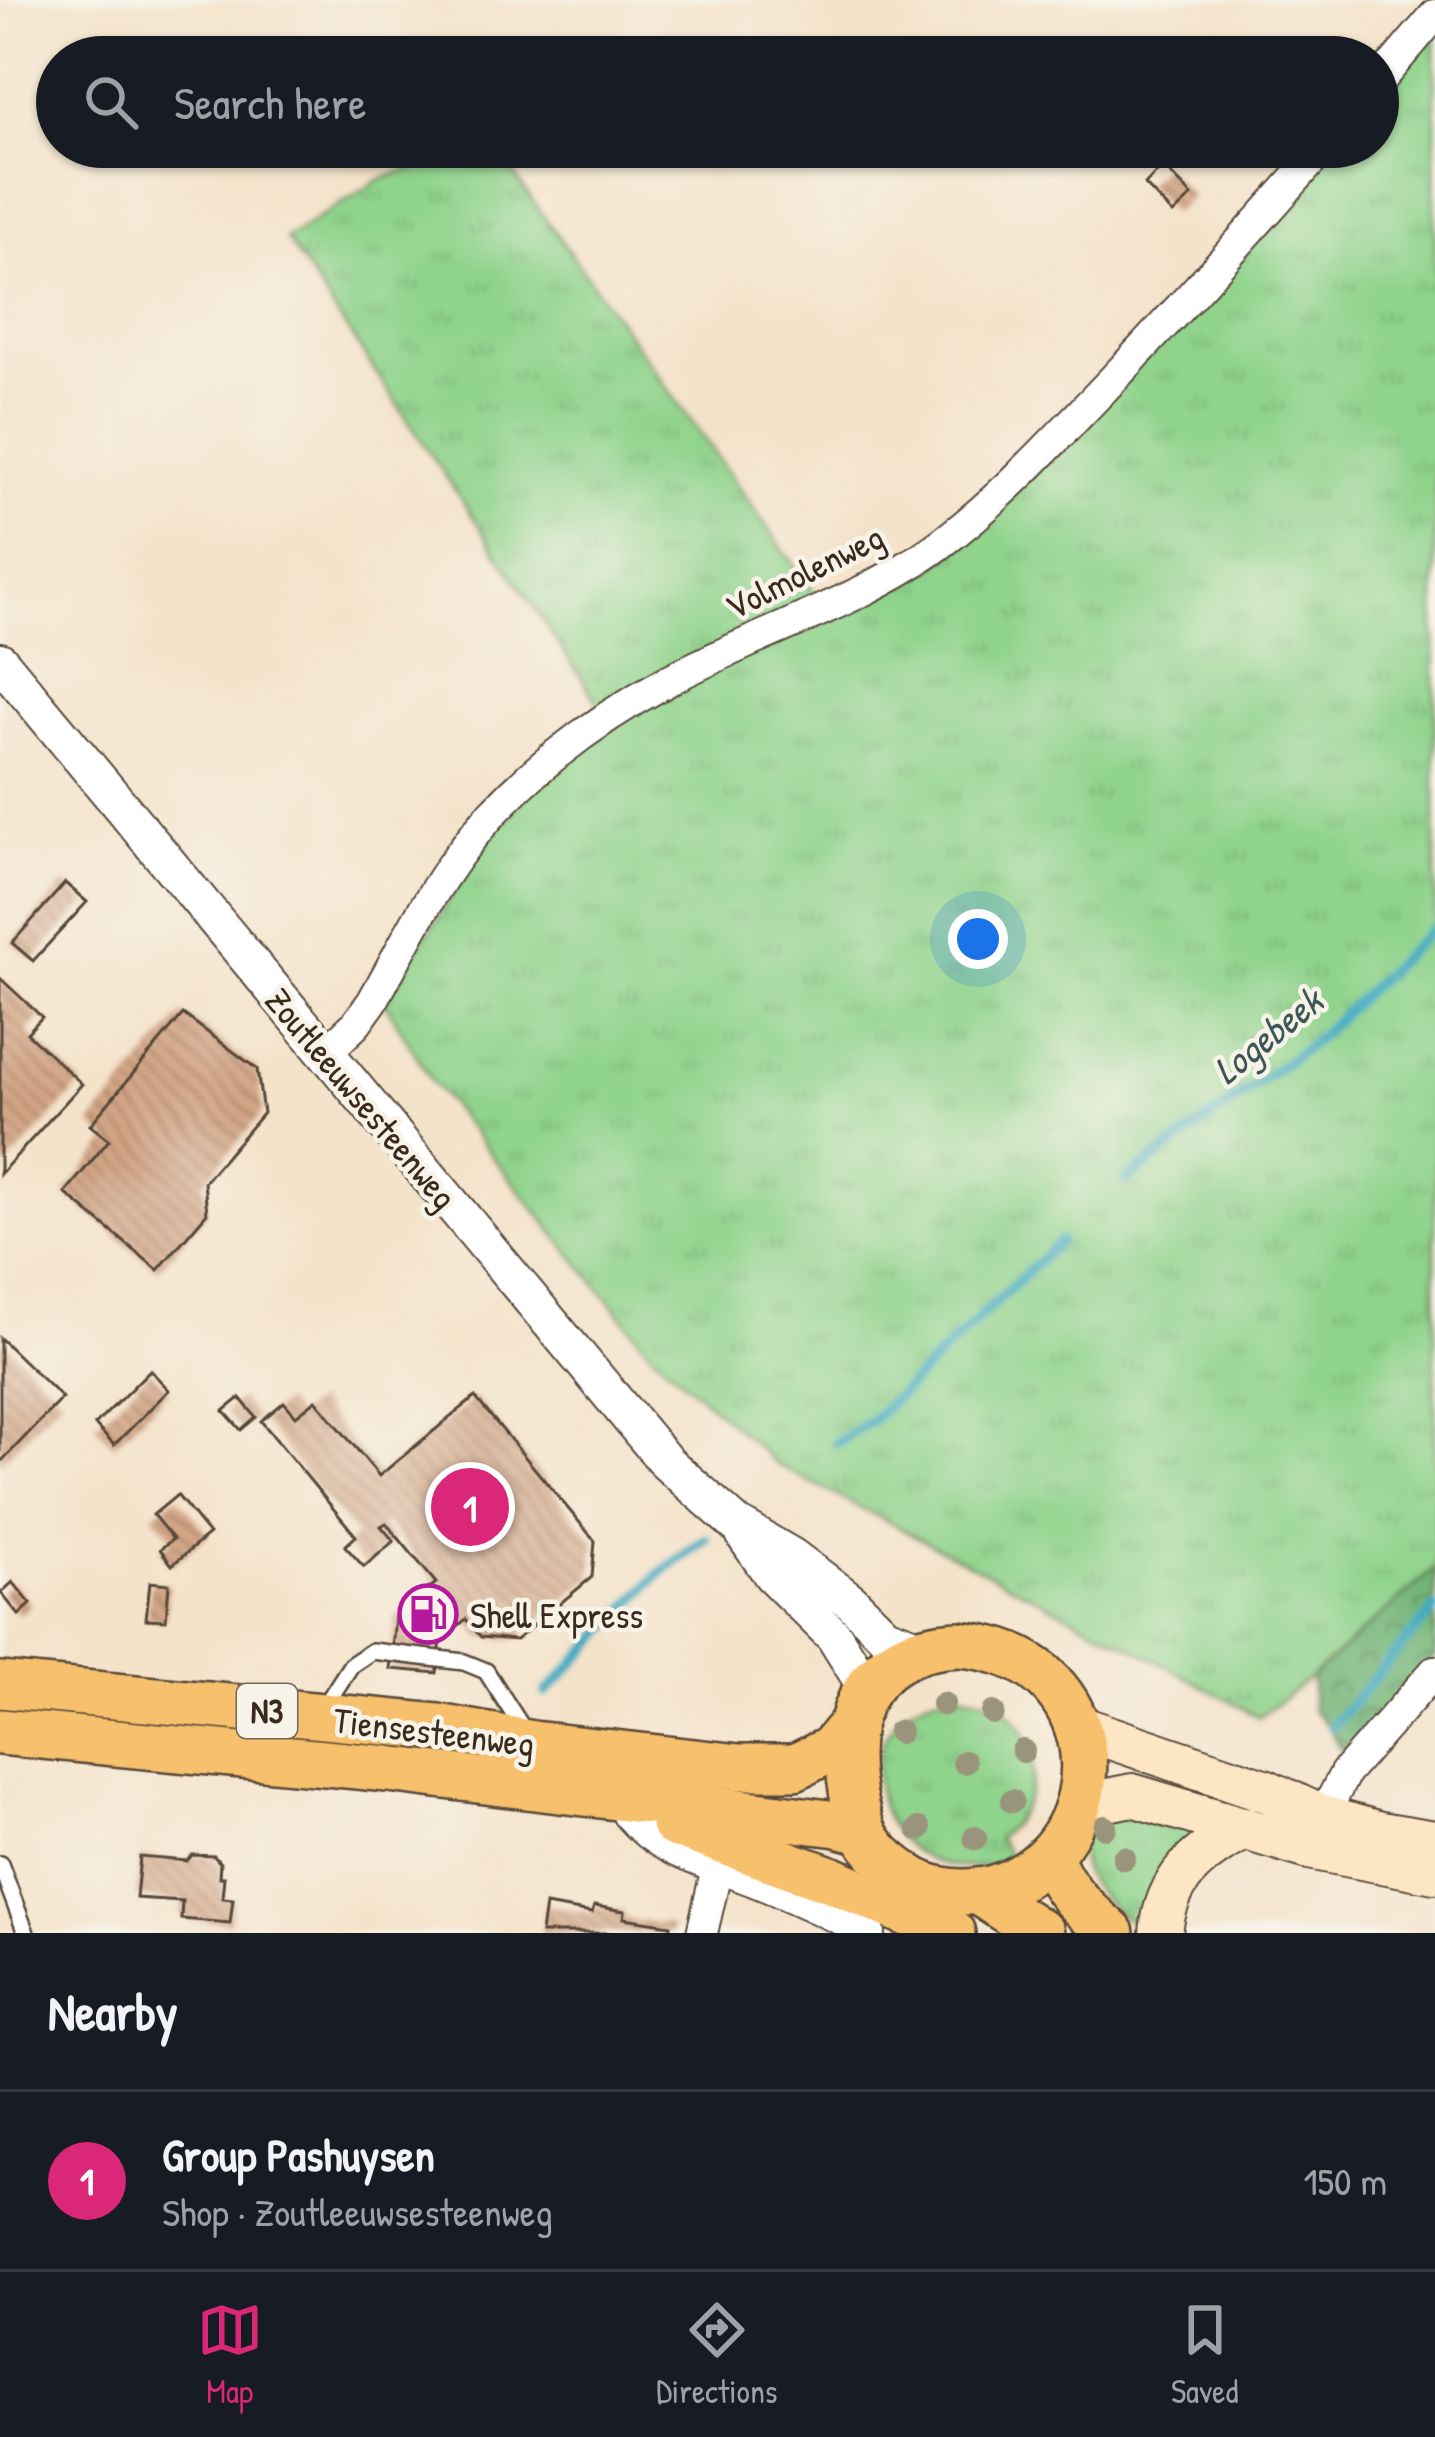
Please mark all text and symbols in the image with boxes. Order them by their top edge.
search box [36,36,1399,168]
icon: search [78,69,144,135]
text: Search here [174,72,366,133]
street label: Volmolenweg [717,512,891,630]
your location [948,909,1008,969]
water label: Logebeek [1201,972,1336,1096]
street label: Zoutleeuwsesteenweg [255,977,469,1219]
pin: 1 [431,1462,509,1552]
fuel station icon: Shell Express [397,1583,459,1645]
place label: Shell Express [470,1590,643,1639]
road number: N3 [237,1684,297,1738]
street label: Tiensesteenweg [331,1694,537,1768]
text: Nearby [48,1977,178,2046]
text: Group Pashuysen [162,2124,435,2185]
text: 1 [80,2154,94,2207]
text: 150 m [1303,2154,1387,2207]
text: Shop · Zoutleeuwsesteenweg [162,2185,553,2238]
tab: Map [197,2297,263,2413]
tab: Directions [656,2297,778,2413]
tab: Saved [1171,2297,1238,2413]

